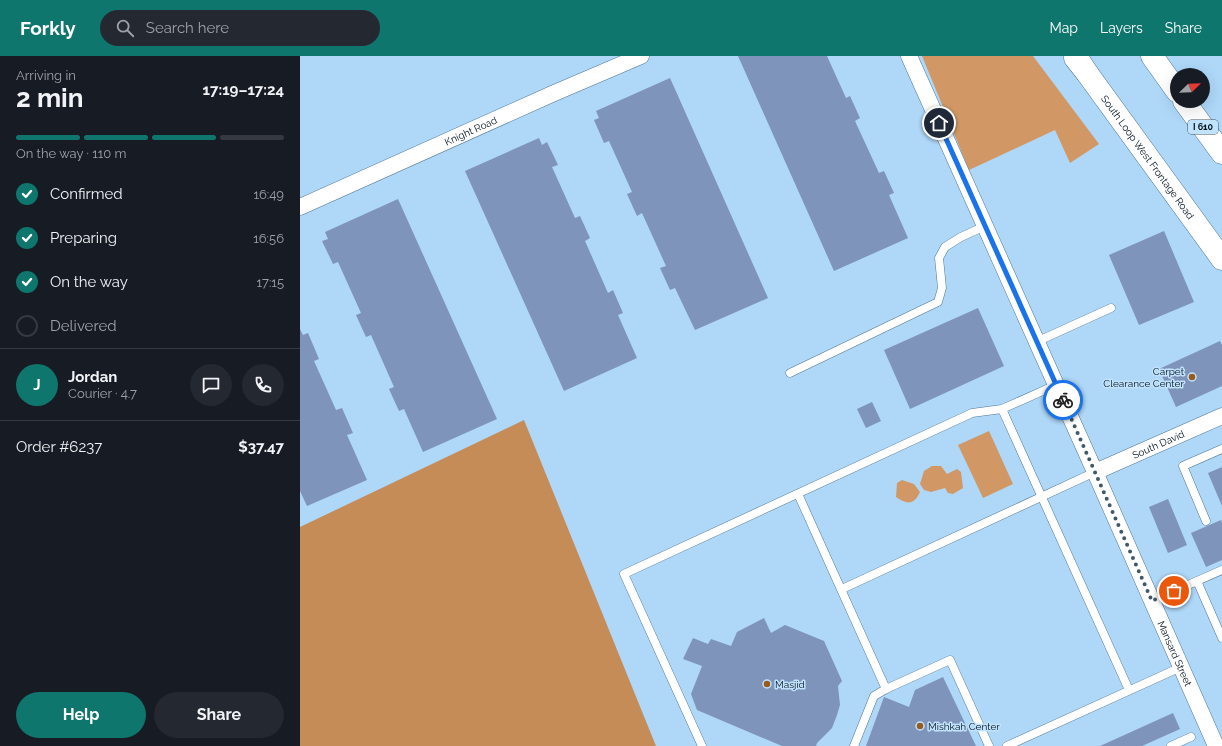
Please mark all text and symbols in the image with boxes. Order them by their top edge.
search box [100,10,380,46]
text: Forkly [20,17,76,39]
icon: search [114,17,136,39]
text: Search here [146,19,229,37]
text: Map [1050,20,1078,36]
text: Layers [1100,20,1143,36]
text: Share [1165,20,1202,36]
text: Arriving in [16,68,76,83]
north arrow [1170,68,1210,108]
map controls [1170,68,1210,108]
text: 17:19–17:24 [203,81,284,99]
text: 2 min [16,83,83,113]
street label: South Loop West Frontage Road [1099,93,1197,221]
pin [922,106,956,140]
icon: home [928,112,950,134]
street label: Knight Road [443,114,499,147]
road number: I 610 [1188,120,1218,134]
text: On the way · 110 m [16,146,127,161]
icon: check [16,183,38,205]
text: Confirmed [50,185,123,203]
text: 16:49 [253,187,284,202]
icon: check [16,227,38,249]
text: Preparing [50,229,117,247]
text: 16:56 [253,231,284,246]
icon: check [16,271,38,293]
text: On the way [50,273,128,291]
text: 17:15 [256,275,284,290]
text: Delivered [50,317,117,335]
button: chat [190,364,232,406]
button: phone [242,364,284,406]
place label: Carpet Clearance Center [1103,366,1185,389]
text: Jordan [68,368,117,386]
marker: Carpet Clearance Center [1187,372,1197,382]
text: J [33,376,41,394]
courier [1043,380,1083,420]
text: Courier · 4.7 [68,386,137,401]
icon: bike [1052,389,1074,411]
street label: South David [1130,428,1186,460]
text: Order #6237 [16,438,102,456]
text: $37.47 [238,438,284,456]
pin [1157,574,1191,608]
icon: bag [1163,580,1185,602]
street label: Mansard Street [1156,619,1195,688]
marker: Masjid [762,679,772,689]
place label: Masjid [775,679,805,690]
button: Help [16,692,146,738]
button: Share [154,692,284,738]
marker: Mishkah Center [915,721,925,731]
place label: Mishkah Center [928,721,1000,732]

